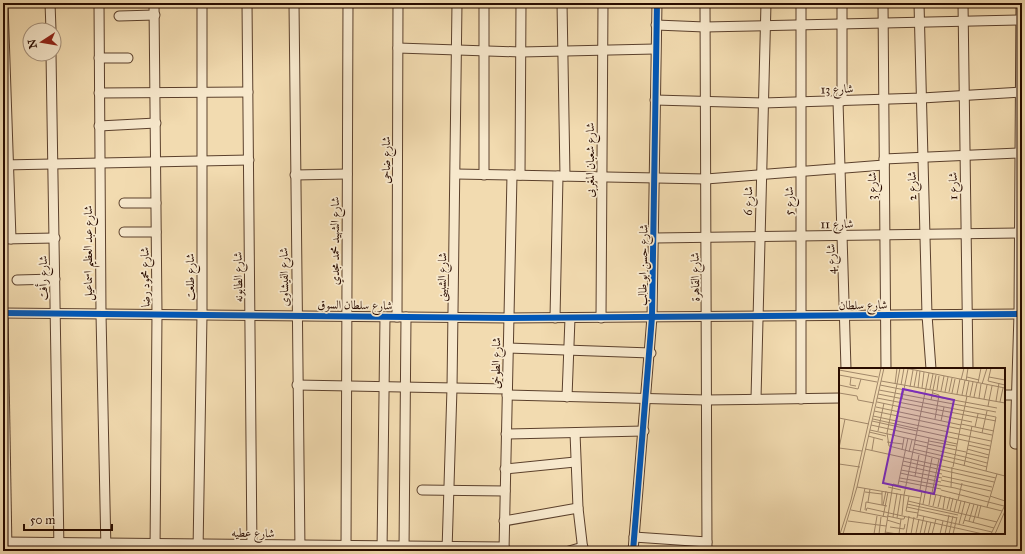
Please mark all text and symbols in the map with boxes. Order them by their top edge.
north arrow [22,22,62,62]
text: N [25,37,40,50]
street label: شارع 13 [820,81,854,101]
street label: شارع شعبان المغربى [583,122,601,197]
street label: شارع ضاحى [379,136,397,184]
street label: شارع 2 [905,171,923,201]
street label: شارع 3 [865,172,883,200]
street label: شارع 1 [946,172,964,200]
street label: شارع 6 [741,186,759,216]
street label: شارع 5 [782,186,800,216]
street label: شارع الشهيد محمد مجدي [328,197,346,285]
street label: شارع عبد العظيم اسماعيل [81,205,100,301]
street label: شارع 11 [820,217,854,235]
street label: شارع حسن ابو طالب [635,224,655,306]
street label: شارع 4 [823,243,843,274]
street label: شارع محمود رضا [137,247,157,307]
street label: شارع الفيشاوى [276,247,296,307]
street label: شارع الطابونه [231,251,249,302]
street label: شارع الشبينى [435,252,453,302]
street label: شارع القاهرة [688,252,706,302]
street label: شارع طلعت [183,253,201,301]
street label: شارع رأفت [35,255,54,301]
street label: شارع سلطان السوق [317,297,393,317]
street label: شارع سلطان [838,298,888,316]
street label: شارع الطوخى [489,337,507,389]
inset map [839,368,1005,534]
scale bar [24,506,112,532]
text: 50 m [30,513,55,527]
street label: شارع عطيه [231,526,275,544]

